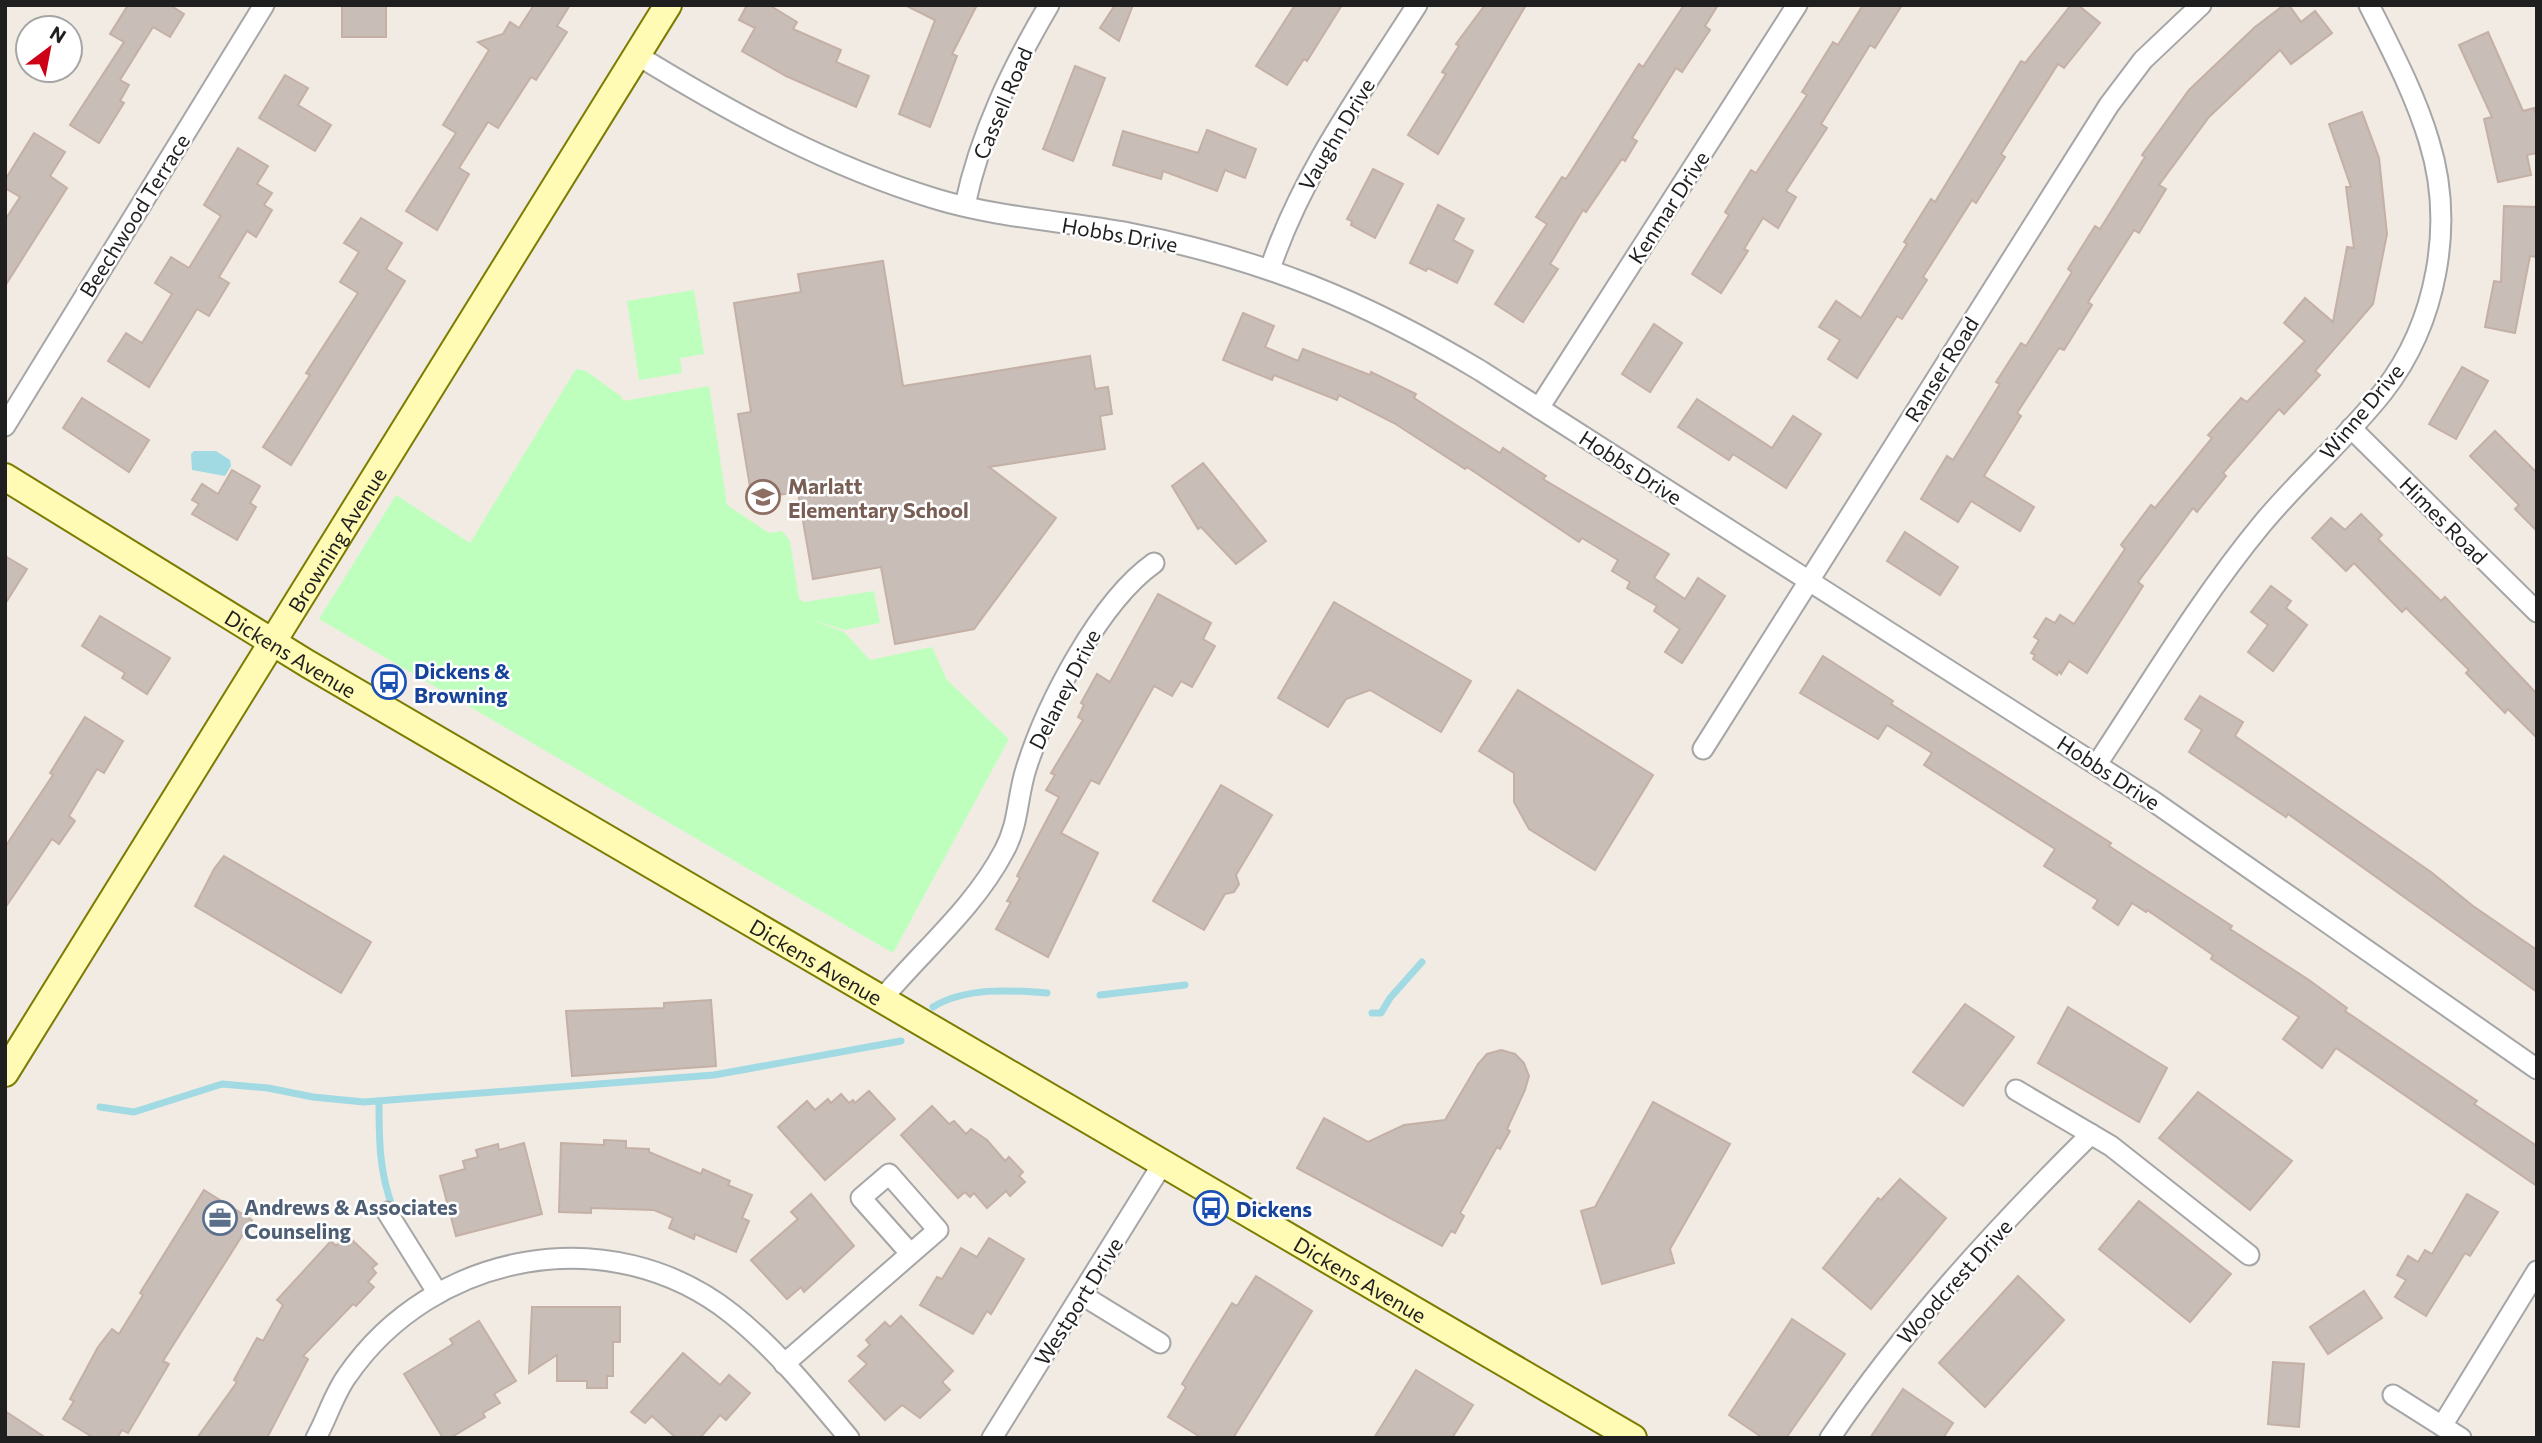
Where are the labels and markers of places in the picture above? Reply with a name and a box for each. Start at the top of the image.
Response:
place label: Marlatt Elementary School [788,473,969,522]
school or university icon: Marlatt Elementary School [744,478,782,516]
place label: Dickens & Browning [414,658,510,707]
bus stop icon: Dickens & Browning [370,663,408,701]
bus stop icon: Dickens [1192,1189,1230,1227]
place label: Andrews & Associates Counseling [244,1194,458,1243]
place label: Dickens [1236,1196,1312,1221]
office icon: Andrews & Associates Counseling [201,1199,239,1237]

